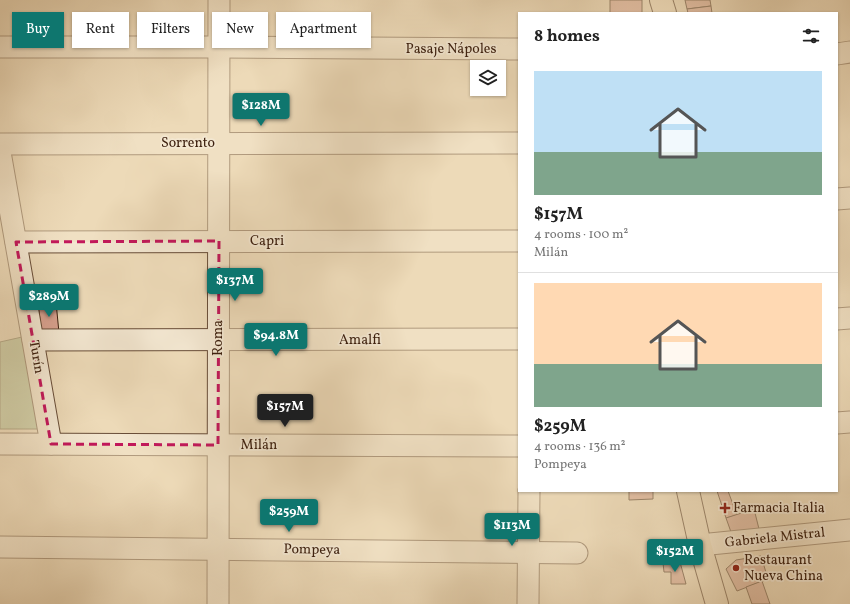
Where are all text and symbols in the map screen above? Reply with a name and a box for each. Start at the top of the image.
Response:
chip: Buy [12,12,64,48]
chip: Rent [72,12,129,48]
chip: Filters [137,12,204,48]
chip: New [212,12,268,48]
chip: Apartment [276,12,371,48]
text: 8 homes [534,25,600,48]
icon: filters [800,25,822,47]
street label: Pasaje Nápoles [406,40,496,59]
map controls [470,60,506,96]
button: layers [470,60,506,96]
pin: $128M [233,93,289,127]
text: $128M [242,97,280,115]
icon: home [642,97,714,169]
street label: Sorrento [161,134,215,153]
text: $157M [534,203,583,226]
text: 4 rooms · 100 m² [534,226,628,244]
street label: Capri [250,232,284,251]
text: Milán [534,244,568,262]
pin: $137M [207,268,263,302]
text: $137M [216,272,254,290]
pin: $289M [21,284,77,318]
text: $289M [29,288,69,306]
icon: home [642,309,714,381]
street label: Roma [209,320,228,356]
pin: $94.8M [243,323,309,357]
text: $94.8M [253,327,299,345]
street label: Amalfi [339,331,381,350]
street label: Turín [24,339,48,375]
pin: $157M [257,394,313,428]
text: $157M [266,398,304,416]
text: $259M [534,415,586,438]
street label: Milán [241,436,277,455]
text: 4 rooms · 136 m² [534,438,626,456]
text: Pompeya [534,456,587,474]
pin: $259M [261,499,317,533]
place label: Farmacia Italia [733,499,825,518]
text: $259M [269,503,309,521]
marker: Farmacia Italia [720,503,730,513]
pin: $113M [484,513,540,547]
text: $113M [494,517,530,535]
street label: Gabriela Mistral [724,523,826,553]
pin: $152M [647,539,703,573]
street label: Pompeya [283,540,341,560]
text: $152M [656,543,694,561]
place label: Restaurant Nueva China [744,551,823,586]
marker: Restaurant Nueva China [731,563,741,573]

